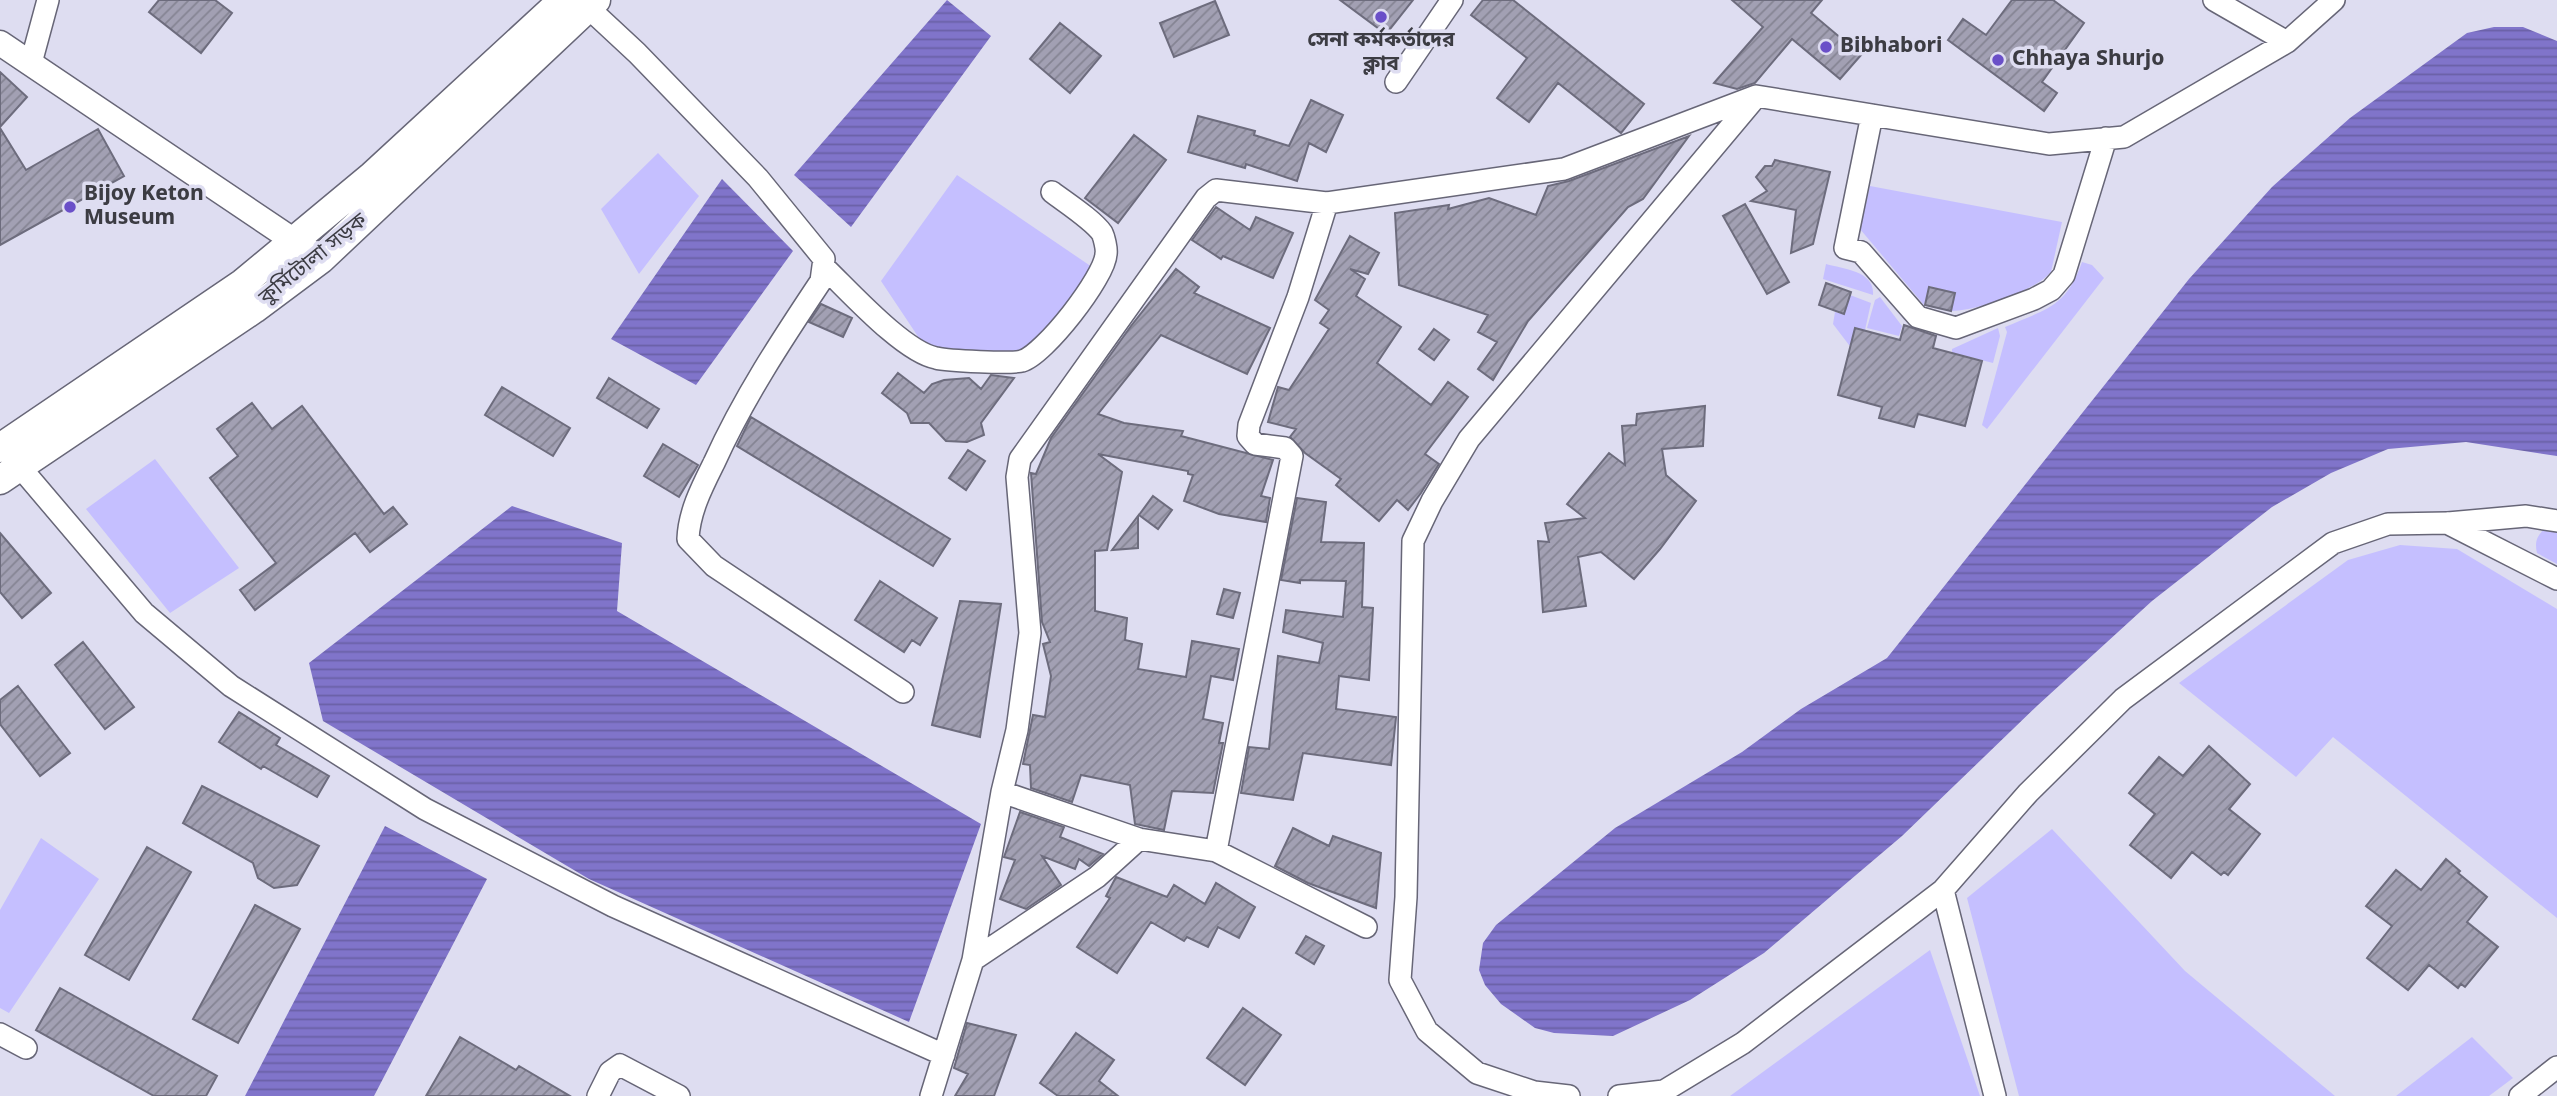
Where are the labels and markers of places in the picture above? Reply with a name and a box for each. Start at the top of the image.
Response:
marker: সেনা কর্মকর্তাদের ক্লাব [1373,9,1389,25]
place label: সেনা কর্মকর্তাদের ক্লাব [1307,27,1455,79]
place label: Bibhabori [1840,33,1942,61]
marker: Bibhabori [1818,39,1834,55]
place label: Chhaya Shurjo [2012,46,2164,74]
marker: Chhaya Shurjo [1990,52,2006,68]
place label: Bijoy Keton Museum [84,181,204,233]
marker: Bijoy Keton Museum [62,199,78,215]

